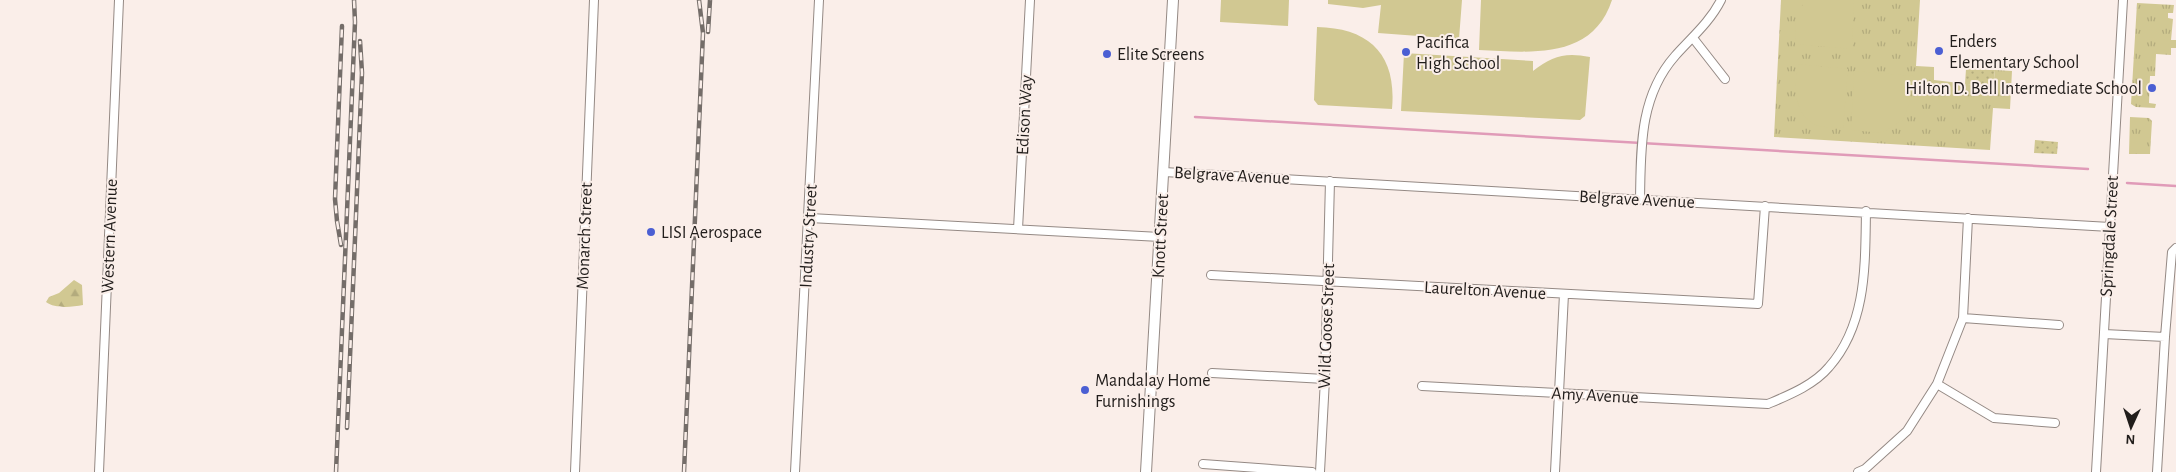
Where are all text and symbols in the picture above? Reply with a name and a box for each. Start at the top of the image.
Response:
place label: Enders Elementary School [1949,33,2080,72]
place label: Pacifica High School [1416,34,1500,73]
marker: Enders Elementary School [1933,45,1945,57]
place label: Elite Screens [1117,46,1204,64]
marker: Pacifica High School [1400,46,1412,58]
marker: Elite Screens [1101,48,1113,60]
street label: Edison Way [1014,74,1036,156]
place label: Hilton D. Bell Intermediate School [1905,80,2142,98]
marker: Hilton D. Bell Intermediate School [2146,82,2158,94]
street label: Belgrave Avenue [1174,164,1290,188]
street label: Springdale Street [2098,175,2122,297]
street label: Western Avenue [99,178,121,294]
street label: Monarch Street [574,182,596,290]
street label: Industry Street [797,183,821,288]
street label: Belgrave Avenue [1579,188,1695,212]
street label: Knott Street [1150,193,1172,279]
place label: LISI Aerospace [661,224,762,242]
marker: LISI Aerospace [645,226,657,238]
street label: Wild Goose Street [1316,263,1338,389]
street label: Laurelton Avenue [1423,279,1546,303]
place label: Mandalay Home Furnishings [1095,372,1211,411]
marker: Mandalay Home Furnishings [1079,384,1091,396]
street label: Amy Avenue [1551,385,1639,407]
north arrow [2106,402,2156,452]
text: N [2125,432,2136,446]

